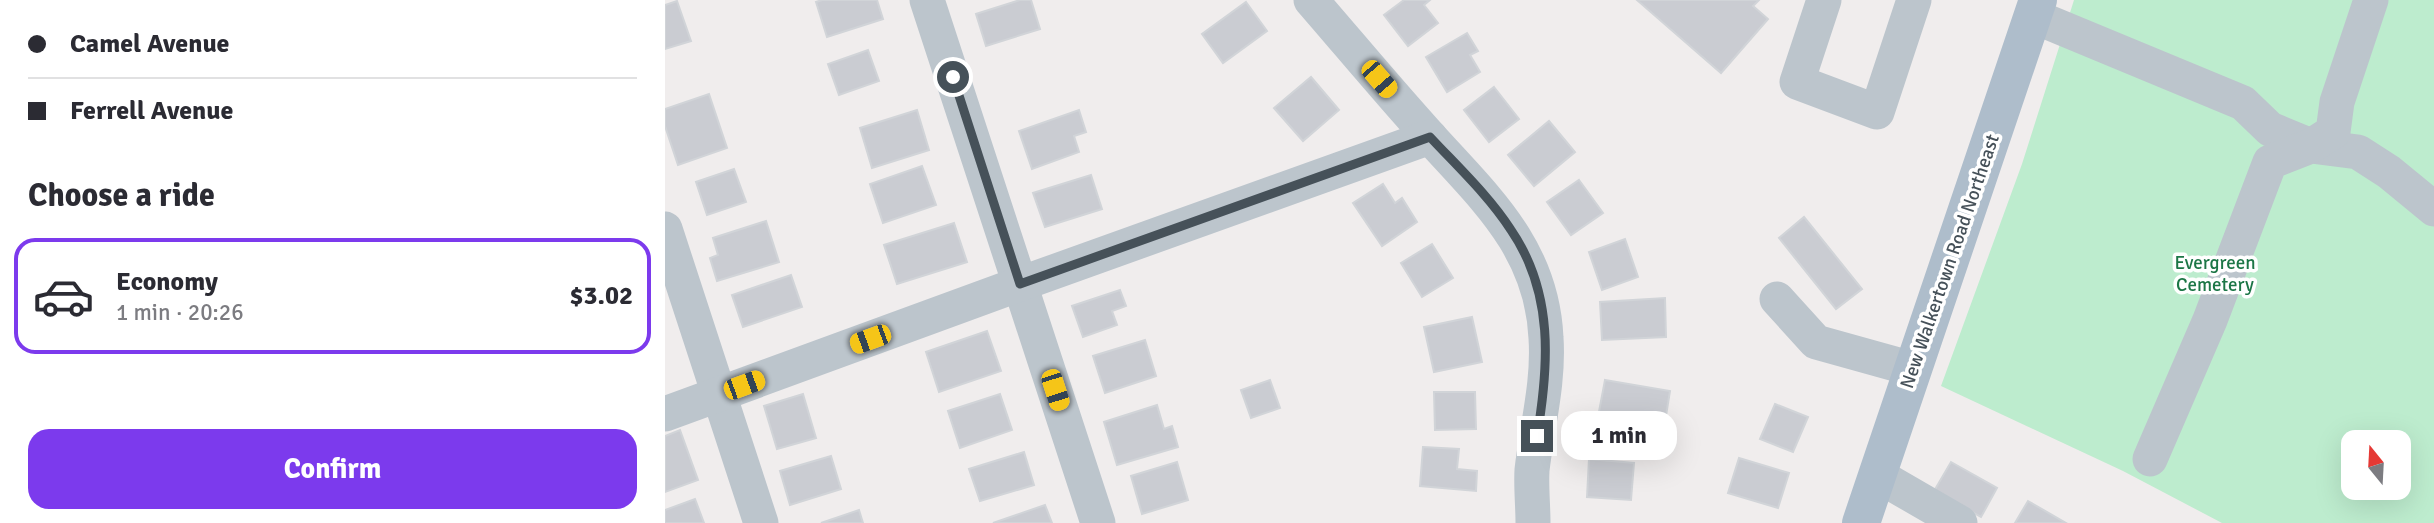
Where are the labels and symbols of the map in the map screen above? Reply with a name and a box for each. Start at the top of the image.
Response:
car [1358,56,1401,102]
route start [937,61,969,93]
street label: New Walkertown Road Northeast [1895,131,2005,392]
park label: Evergreen Cemetery [2174,251,2256,297]
car [847,322,894,356]
car [1039,367,1072,413]
car [721,368,768,402]
callout: 1 min [1561,412,1677,460]
route end [1521,420,1553,452]
north arrow [2341,430,2411,500]

